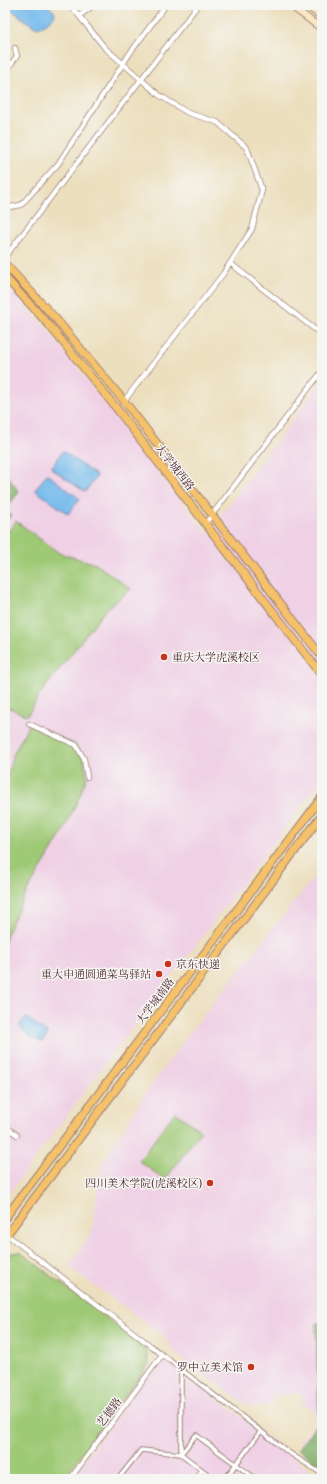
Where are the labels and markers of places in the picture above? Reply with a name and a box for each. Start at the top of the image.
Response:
place label: 重庆大学虎溪校区 [172,650,260,664]
marker: 重庆大学虎溪校区 [159,652,169,662]
place label: 京东快递 [176,957,220,971]
marker: 京东快递 [163,959,173,969]
place label: 重大申通圆通菜鸟驿站 [41,967,151,981]
marker: 重大申通圆通菜鸟驿站 [154,969,164,979]
place label: 四川美术学院(虎溪校区) [85,1176,202,1190]
marker: 四川美术学院(虎溪校区) [205,1178,215,1188]
place label: 罗中立美术馆 [177,1360,243,1374]
marker: 罗中立美术馆 [246,1362,256,1372]

